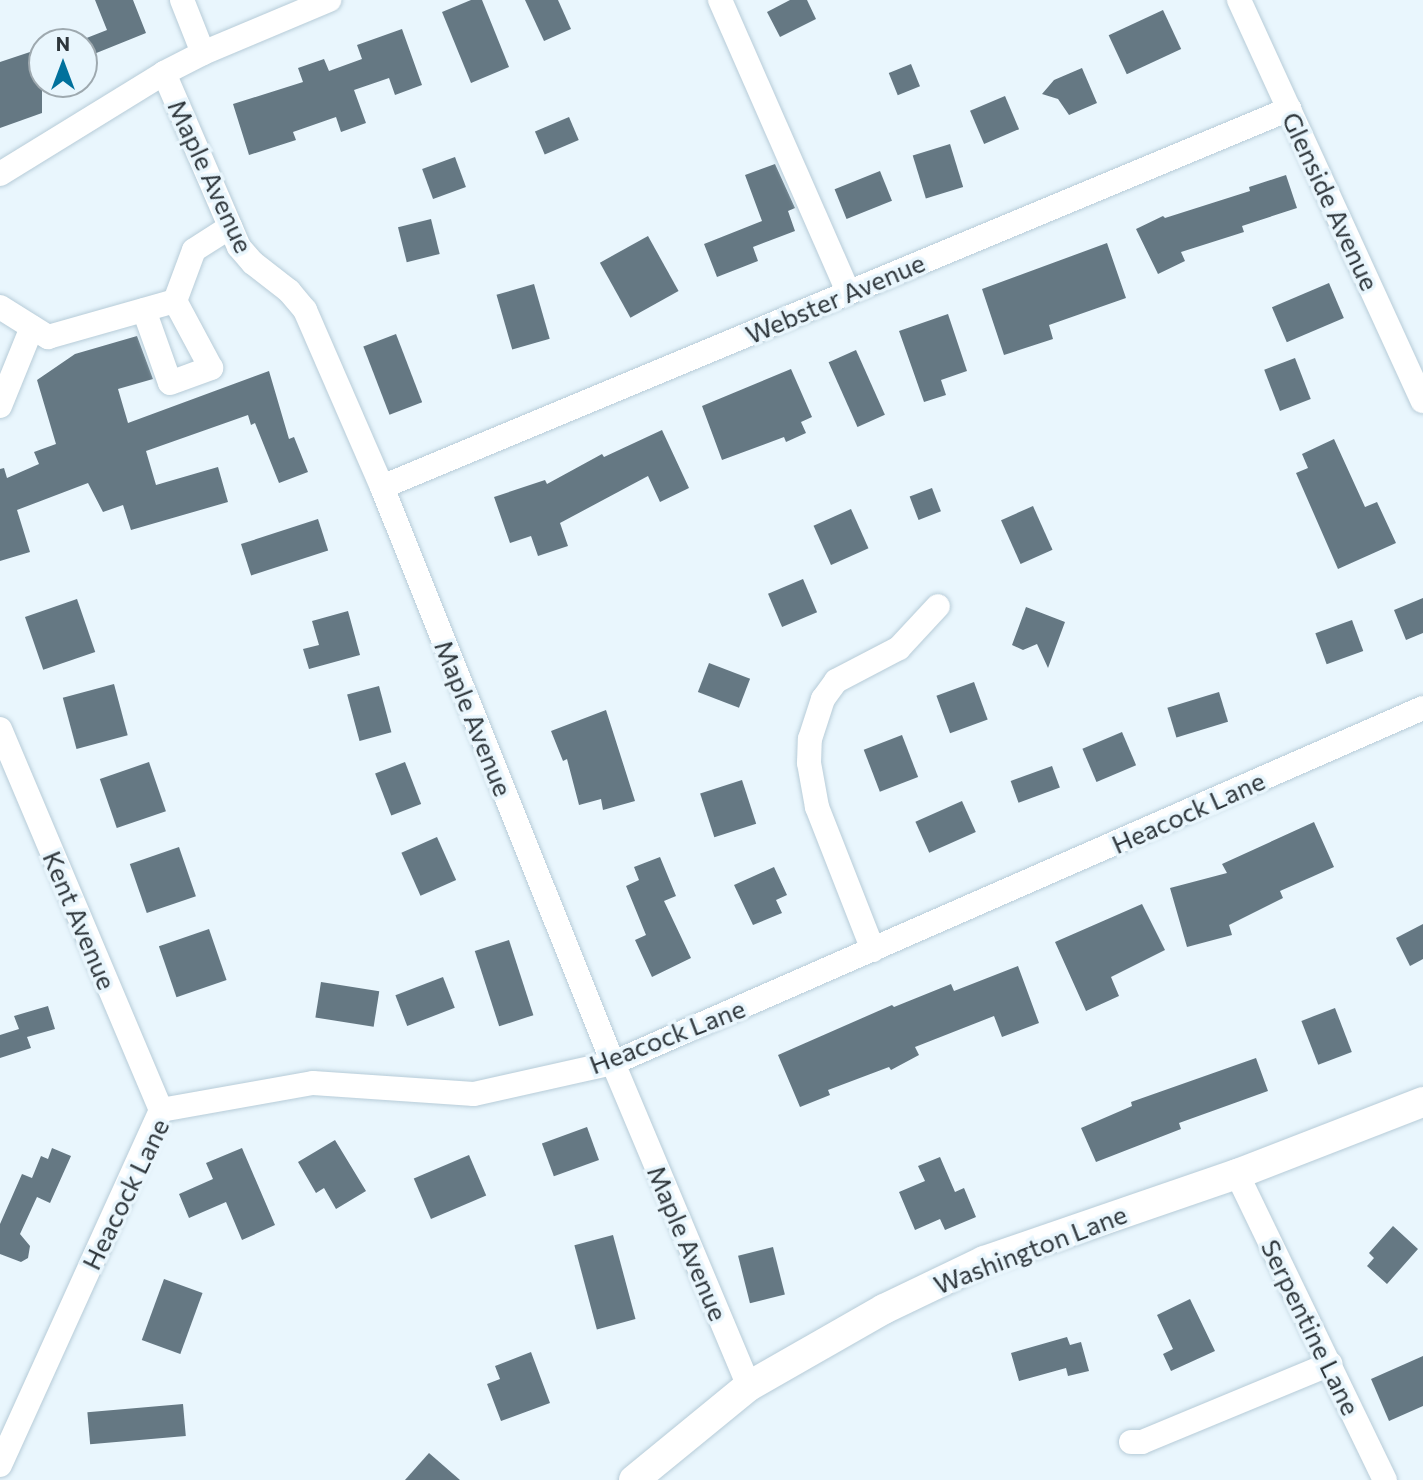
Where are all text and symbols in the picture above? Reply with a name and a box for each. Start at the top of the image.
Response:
north arrow [28,28,98,98]
text: N [56,32,70,55]
street label: Maple Avenue [162,94,260,258]
street label: Glenside Avenue [1276,107,1386,295]
street label: Webster Avenue [741,246,929,350]
street label: Maple Avenue [429,635,519,801]
street label: Heacock Lane [1107,764,1269,860]
street label: Kent Avenue [37,846,123,994]
street label: Heacock Lane [585,992,749,1080]
street label: Heacock Lane [75,1113,175,1275]
street label: Maple Avenue [641,1161,735,1325]
street label: Washington Lane [929,1198,1131,1300]
street label: Serpentine Lane [1255,1234,1367,1420]

